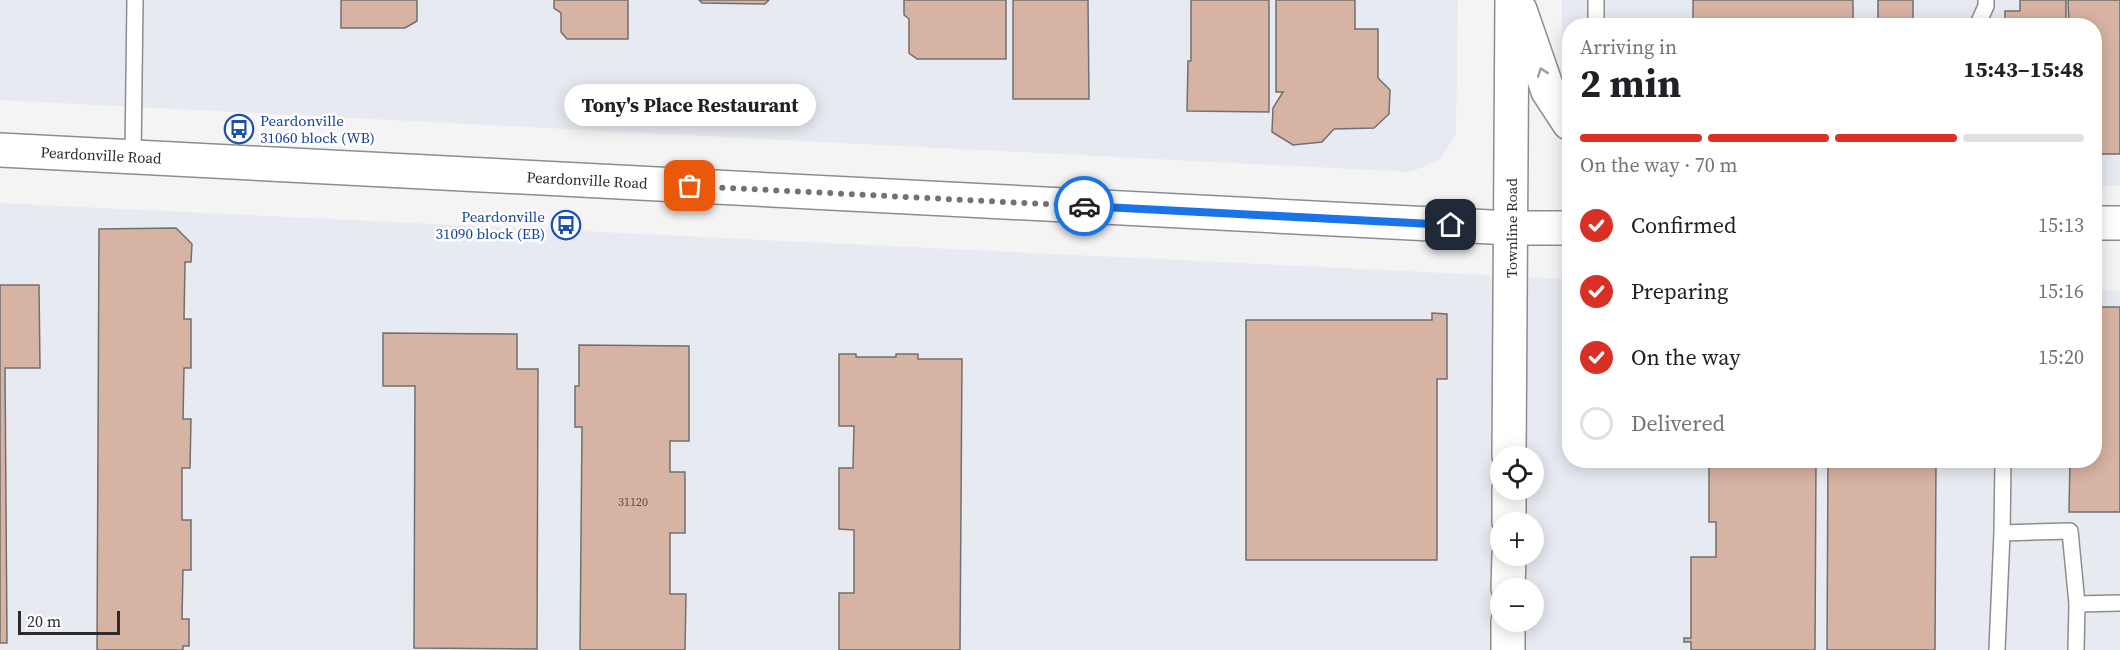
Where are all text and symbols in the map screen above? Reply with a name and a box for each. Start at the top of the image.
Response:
text: Arriving in [1580,33,1677,61]
text: 15:43–15:48 [1964,54,2084,84]
text: 2 min [1580,57,1681,110]
one-way arrow [1536,67,1549,78]
callout: Tony's Place Restaurant [564,84,816,126]
text: Tony's Place Restaurant [582,91,798,119]
place label: Peardonville 31060 block (WB) [260,110,375,148]
bus stop icon: Peardonville 31060 block (WB) [223,113,255,145]
street label: Peardonville Road [40,141,163,169]
text: On the way · 70 m [1580,151,1737,179]
pin [664,160,715,211]
street label: Peardonville Road [526,166,649,194]
icon: bag [673,169,706,202]
courier [1054,176,1114,236]
street label: Townline Road [1501,178,1522,278]
icon: car [1068,190,1101,223]
pin [1425,199,1476,250]
place label: Peardonville 31090 block (EB) [436,206,545,244]
icon: home [1434,208,1467,241]
bus stop icon: Peardonville 31090 block (EB) [550,209,582,241]
icon: check [1580,209,1613,242]
text: Confirmed [1631,210,1736,240]
text: 15:13 [2038,211,2084,239]
icon: check [1580,275,1613,308]
text: Preparing [1631,276,1728,306]
text: 15:16 [2038,277,2084,305]
icon: check [1580,341,1613,374]
text: On the way [1631,342,1740,372]
text: 15:20 [2038,343,2084,371]
text: Delivered [1631,408,1725,438]
map controls [1490,446,1544,632]
button: locate [1490,446,1544,500]
house number: 31120 [618,494,648,510]
button: + [1490,512,1544,566]
button: − [1490,578,1544,632]
scale bar [18,608,120,636]
text: 20 m [27,610,61,632]

